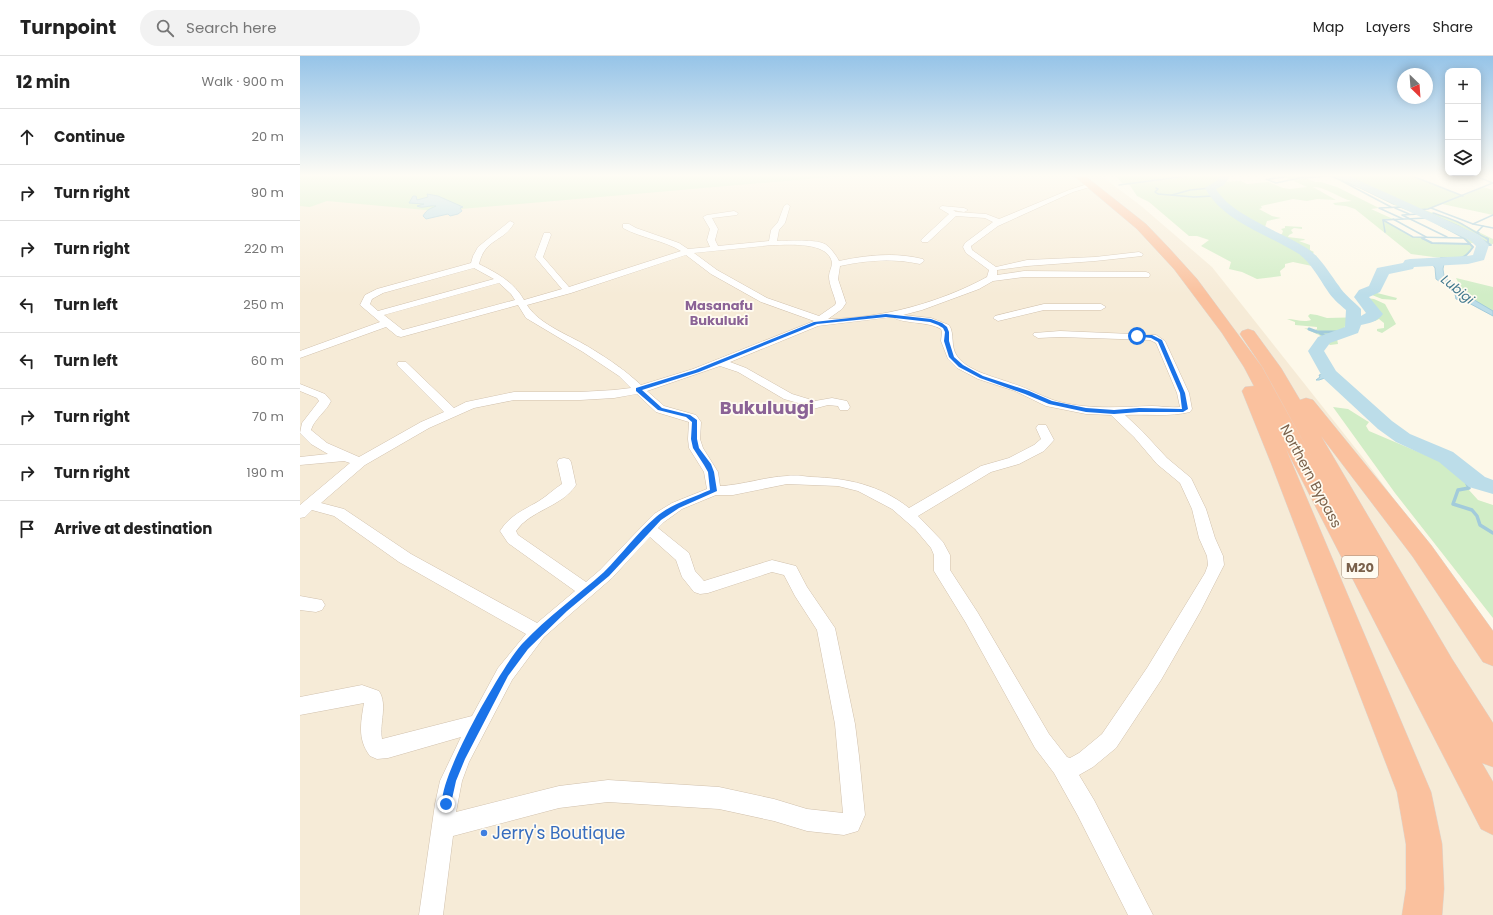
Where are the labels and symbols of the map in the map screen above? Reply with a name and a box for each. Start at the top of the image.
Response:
north arrow [1397,68,1433,104]
water label: Lubigi [1437,270,1479,309]
district label: Masanafu Bukuluki [685,296,753,330]
route start [1128,327,1146,345]
district label: Bukuluugi [720,395,814,420]
street label: Northern Bypass [1275,421,1347,531]
road number: M20 [1342,556,1378,578]
route end [437,795,455,813]
place label: Jerry's Boutique [492,821,625,845]
marker: Jerry's Boutique [479,828,489,838]

